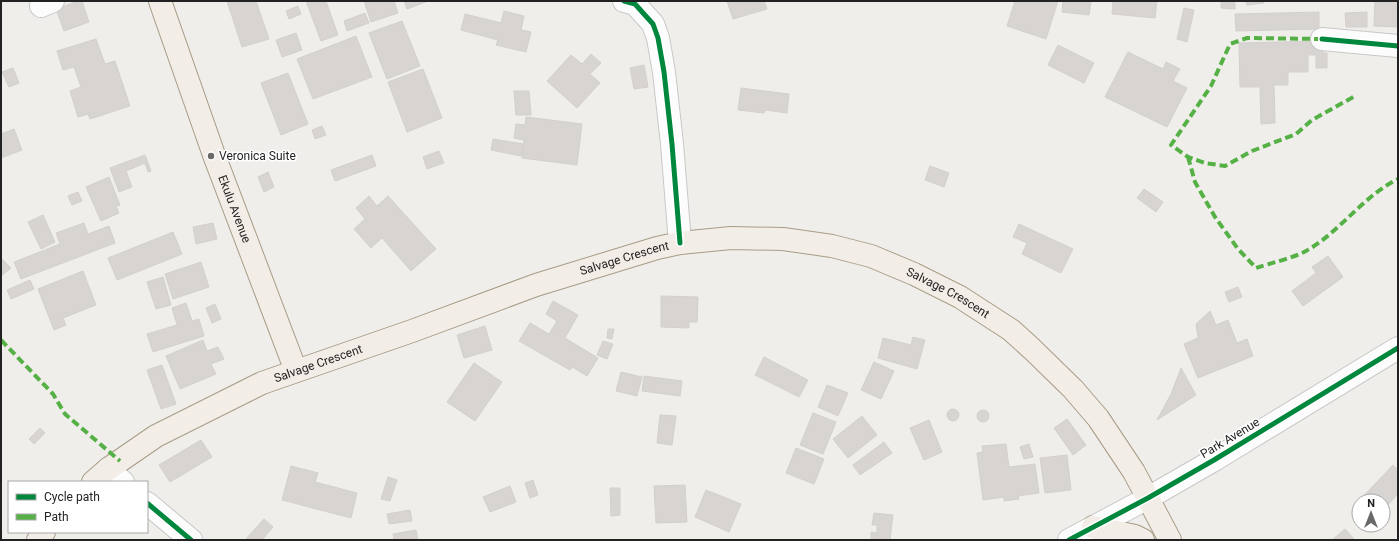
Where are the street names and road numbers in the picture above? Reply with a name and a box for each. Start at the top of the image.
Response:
street label: Ekulu Avenue [215,173,254,245]
street label: Salvage Crescent [578,239,670,278]
street label: Salvage Crescent [904,265,992,321]
street label: Salvage Crescent [272,342,364,385]
street label: Park Avenue [1198,415,1262,461]

